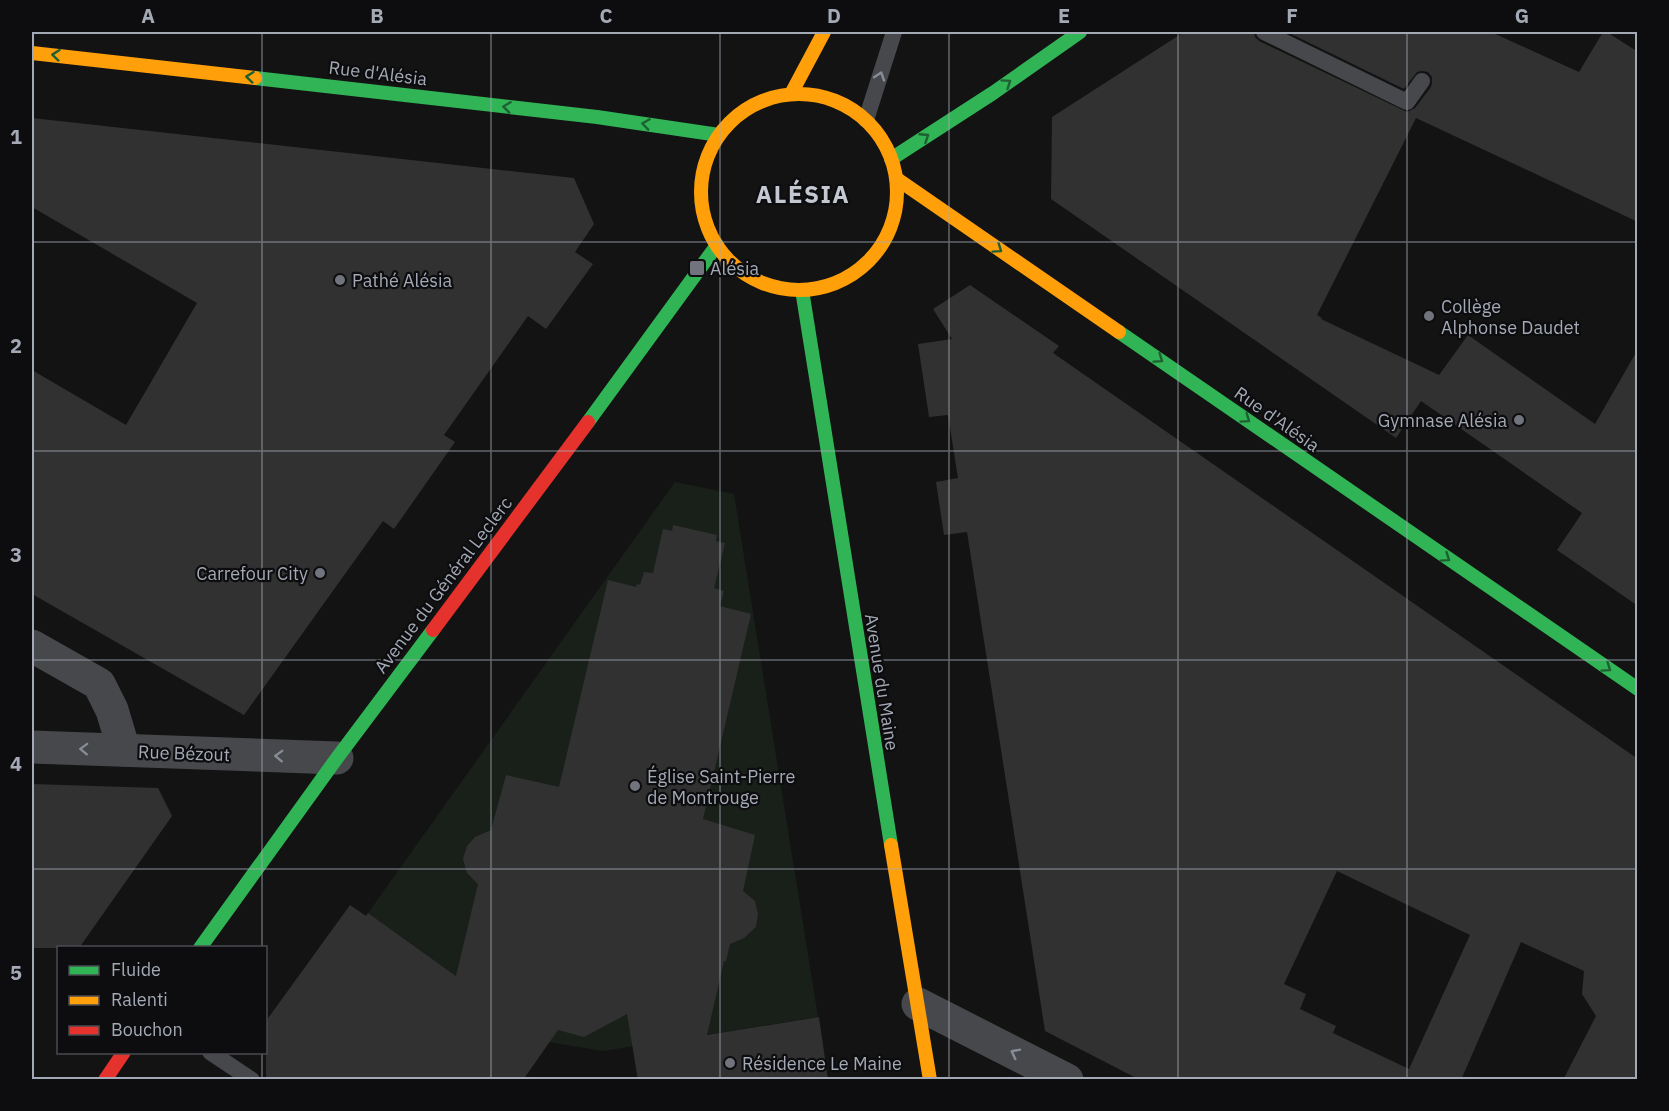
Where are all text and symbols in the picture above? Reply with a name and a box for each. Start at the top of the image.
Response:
text: A [141,2,155,29]
text: B [370,2,384,29]
text: C [599,2,613,29]
text: D [827,2,841,29]
text: E [1058,2,1070,29]
text: F [1286,2,1298,29]
text: G [1515,2,1529,29]
one-way arrow [51,49,61,62]
street label: Rue d'Alésia [327,56,429,90]
one-way arrow [245,71,254,84]
one-way arrow [873,71,885,82]
one-way arrow [1001,79,1012,90]
one-way arrow [502,101,511,114]
one-way arrow [641,119,650,131]
text: 1 [10,123,22,150]
one-way arrow [919,132,929,144]
district label: ALÉSIA [756,178,850,210]
one-way arrow [992,242,1003,253]
place label: Alésia [710,257,760,280]
marker: Alésia [688,259,706,277]
place label: Pathé Alésia [352,269,453,292]
marker: Pathé Alésia [333,273,347,287]
place label: Collège Alphonse Daudet [1441,295,1580,339]
marker: Collège Alphonse Daudet [1422,309,1436,323]
text: 2 [10,332,22,359]
one-way arrow [1153,352,1164,363]
street label: Rue d'Alésia [1230,381,1324,457]
place label: Gymnase Alésia [1378,409,1507,432]
one-way arrow [1239,412,1250,423]
marker: Gymnase Alésia [1512,413,1526,427]
street label: Avenue du Général Leclerc [369,492,517,678]
text: 3 [10,541,22,568]
one-way arrow [1440,551,1451,562]
place label: Carrefour City [196,562,308,585]
marker: Carrefour City [313,566,327,580]
street label: Avenue du Maine [860,612,904,752]
one-way arrow [1601,661,1612,672]
street label: Rue Bézout [138,740,230,766]
one-way arrow [79,742,88,755]
text: 4 [10,750,22,777]
one-way arrow [274,750,283,763]
place label: Église Saint-Pierre de Montrouge [647,765,796,809]
marker: Église Saint-Pierre de Montrouge [628,779,642,793]
legend [57,946,267,1054]
text: Fluide [111,958,161,981]
text: 5 [10,959,22,986]
text: Ralenti [111,988,168,1011]
text: Bouchon [111,1018,183,1041]
one-way arrow [1010,1049,1021,1060]
place label: Résidence Le Maine [742,1052,902,1075]
marker: Résidence Le Maine [723,1056,737,1070]

